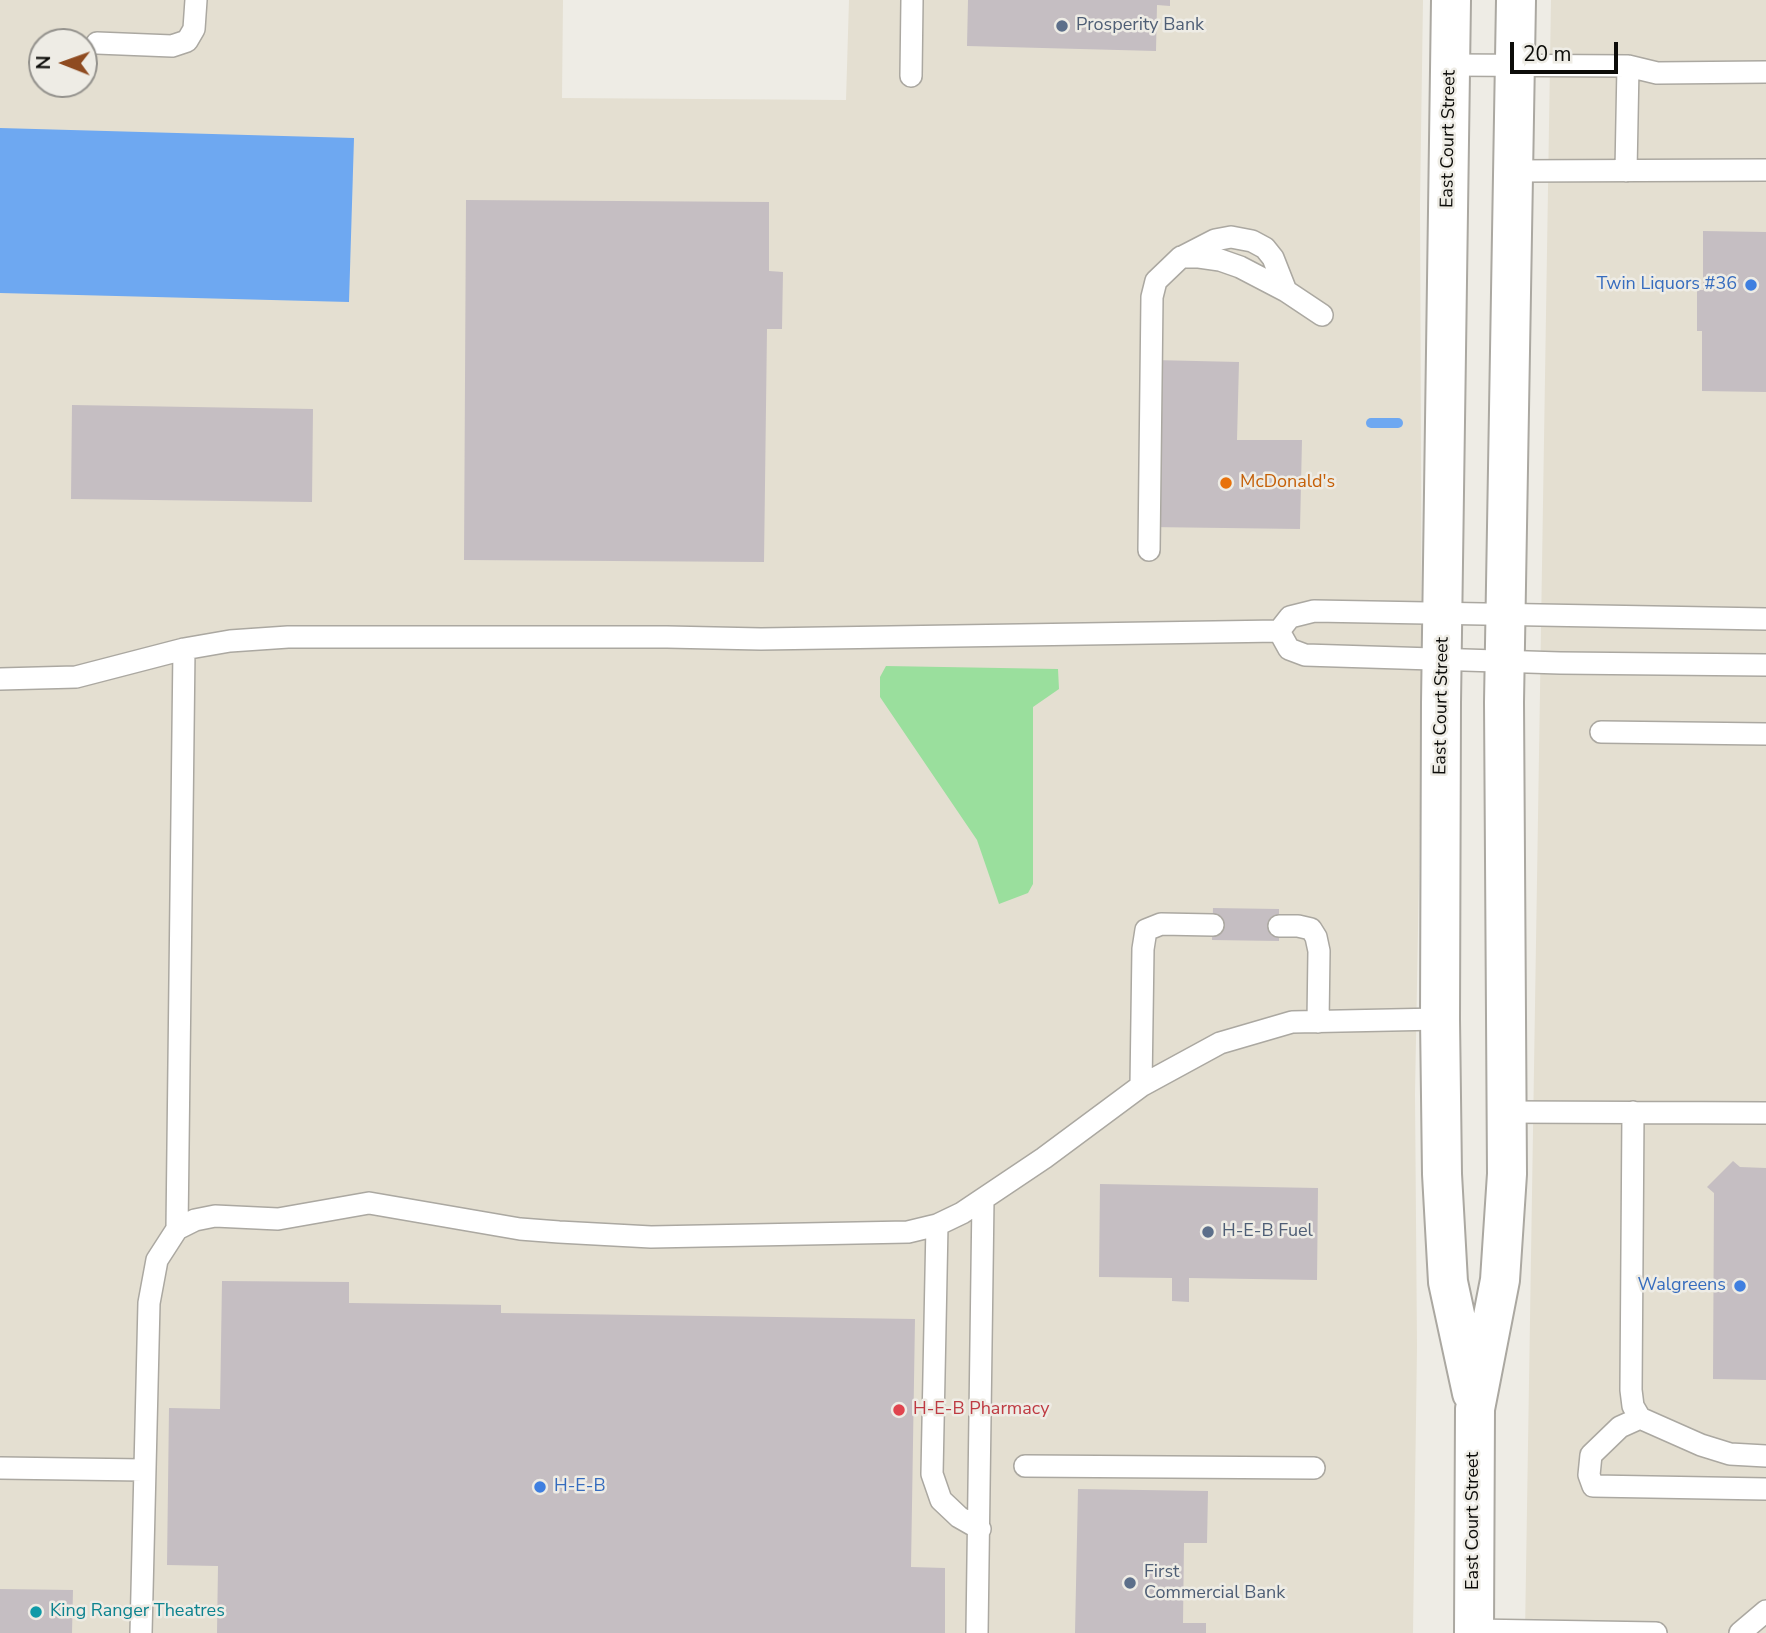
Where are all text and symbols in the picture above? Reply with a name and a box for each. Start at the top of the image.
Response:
place label: Prosperity Bank [1076,15,1204,37]
marker: Prosperity Bank [1054,18,1070,34]
north arrow [28,28,98,98]
scale bar [1514,28,1622,72]
text: 20 m [1523,40,1572,68]
text: N [31,55,57,70]
street label: East Court Street [1437,70,1461,208]
place label: Twin Liquors #36 [1597,274,1737,296]
marker: Twin Liquors #36 [1743,277,1759,293]
place label: McDonald's [1240,472,1335,494]
marker: McDonald's [1218,475,1234,491]
street label: East Court Street [1430,637,1454,775]
place label: H-E-B Fuel [1222,1221,1313,1243]
marker: H-E-B Fuel [1200,1224,1216,1240]
place label: Walgreens [1638,1275,1726,1297]
marker: Walgreens [1732,1278,1748,1294]
place label: H-E-B Pharmacy [913,1399,1049,1421]
marker: H-E-B Pharmacy [891,1402,907,1418]
street label: East Court Street [1463,1452,1485,1590]
place label: H-E-B [554,1476,606,1498]
marker: H-E-B [532,1479,548,1495]
place label: First Commercial Bank [1144,1562,1285,1604]
marker: First Commercial Bank [1122,1575,1138,1591]
place label: King Ranger Theatres [50,1601,225,1623]
marker: King Ranger Theatres [28,1604,44,1620]

